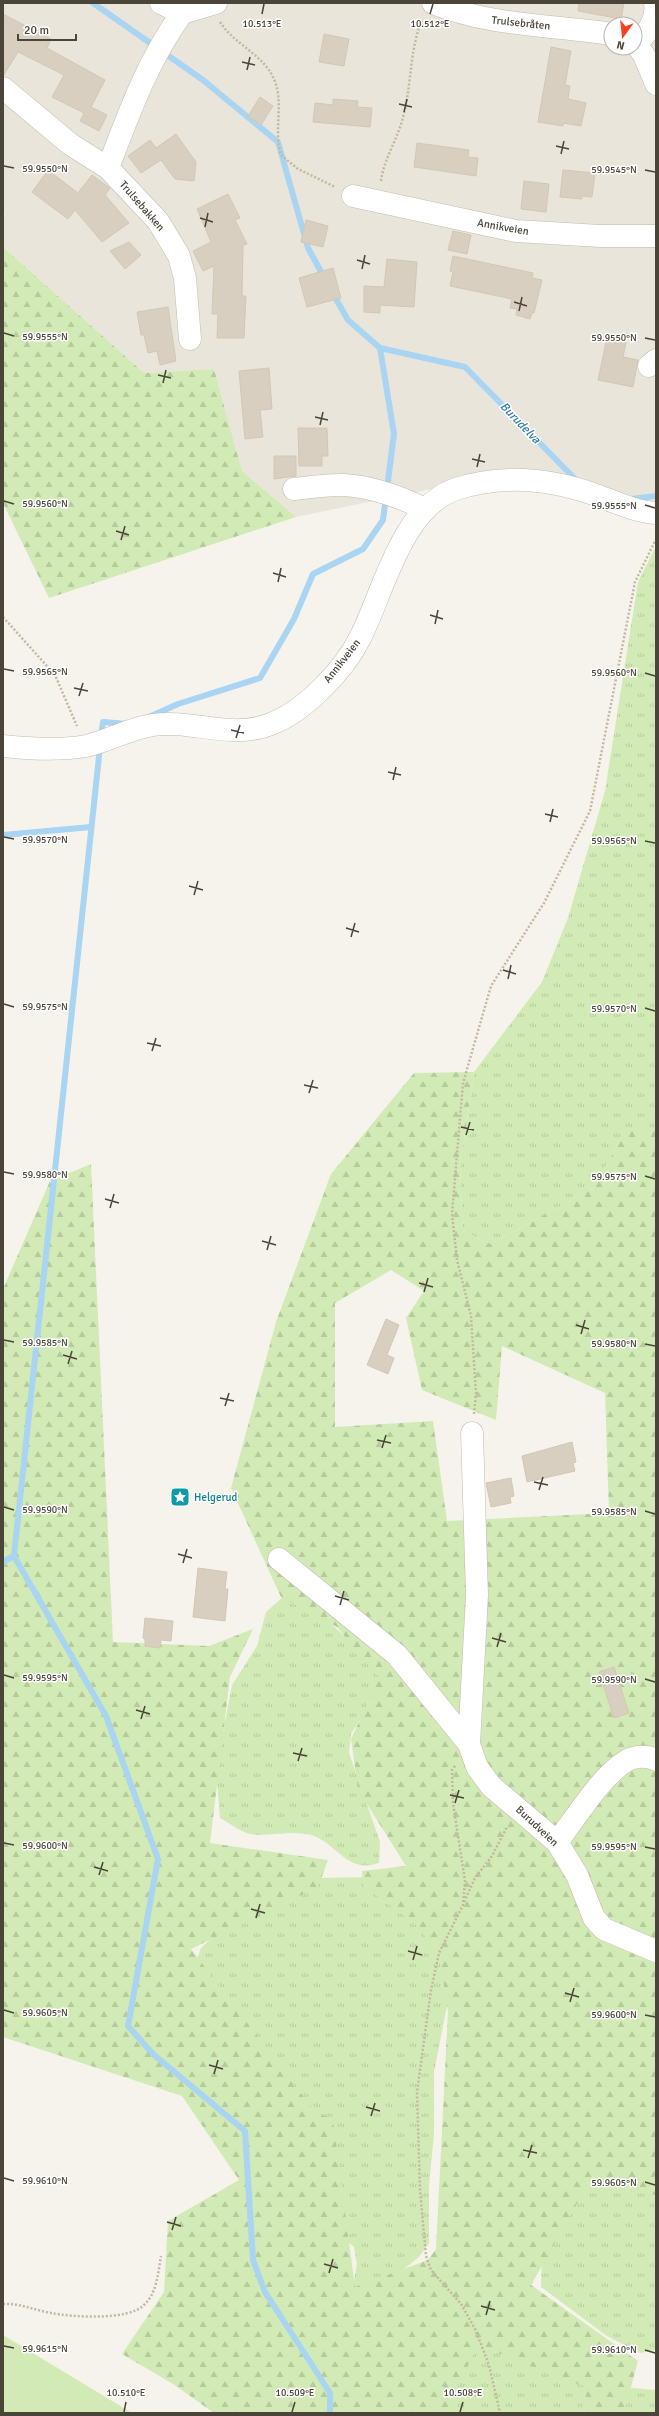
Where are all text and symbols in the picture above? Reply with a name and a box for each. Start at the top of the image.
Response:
street label: Trulsebråten [491,13,551,33]
scale bar [18,16,76,42]
north arrow [603,16,643,56]
text: 10.513°E [243,18,282,30]
text: 10.512°E [411,18,450,30]
text: 20 m [24,23,49,38]
text: N [615,38,626,52]
text: 59.9550°N [22,163,68,175]
text: 59.9545°N [591,164,637,176]
street label: Trulsebakken [117,178,167,234]
street label: Annikveien [476,216,530,238]
text: 59.9555°N [22,331,68,343]
text: 59.9550°N [591,332,637,344]
water label: Burudelva [497,399,544,448]
text: 59.9560°N [22,498,68,510]
text: 59.9555°N [591,500,637,512]
street label: Annikveien [321,636,363,686]
text: 59.9565°N [22,666,68,678]
text: 59.9560°N [591,667,637,679]
text: 59.9570°N [22,834,68,846]
text: 59.9565°N [591,835,637,847]
text: 59.9575°N [22,1001,68,1013]
text: 59.9570°N [591,1003,637,1015]
text: 59.9580°N [22,1169,68,1181]
text: 59.9575°N [591,1171,637,1183]
text: 59.9585°N [22,1337,68,1349]
text: 59.9580°N [591,1338,637,1350]
place icon: Helgerud [169,1486,191,1508]
place label: Helgerud [194,1491,237,1504]
text: 59.9590°N [22,1504,68,1516]
text: 59.9585°N [591,1506,637,1518]
text: 59.9595°N [22,1672,68,1684]
text: 59.9590°N [591,1674,637,1686]
street label: Burudveien [513,1803,561,1849]
text: 59.9600°N [22,1840,68,1852]
text: 59.9595°N [591,1841,637,1853]
text: 59.9605°N [22,2007,68,2019]
text: 59.9600°N [591,2009,637,2021]
text: 59.9610°N [22,2175,68,2187]
text: 59.9605°N [591,2177,637,2189]
text: 59.9615°N [22,2343,68,2355]
text: 59.9610°N [591,2344,637,2356]
text: 10.510°E [107,2387,146,2399]
text: 10.509°E [276,2387,315,2399]
text: 10.508°E [444,2387,483,2399]

